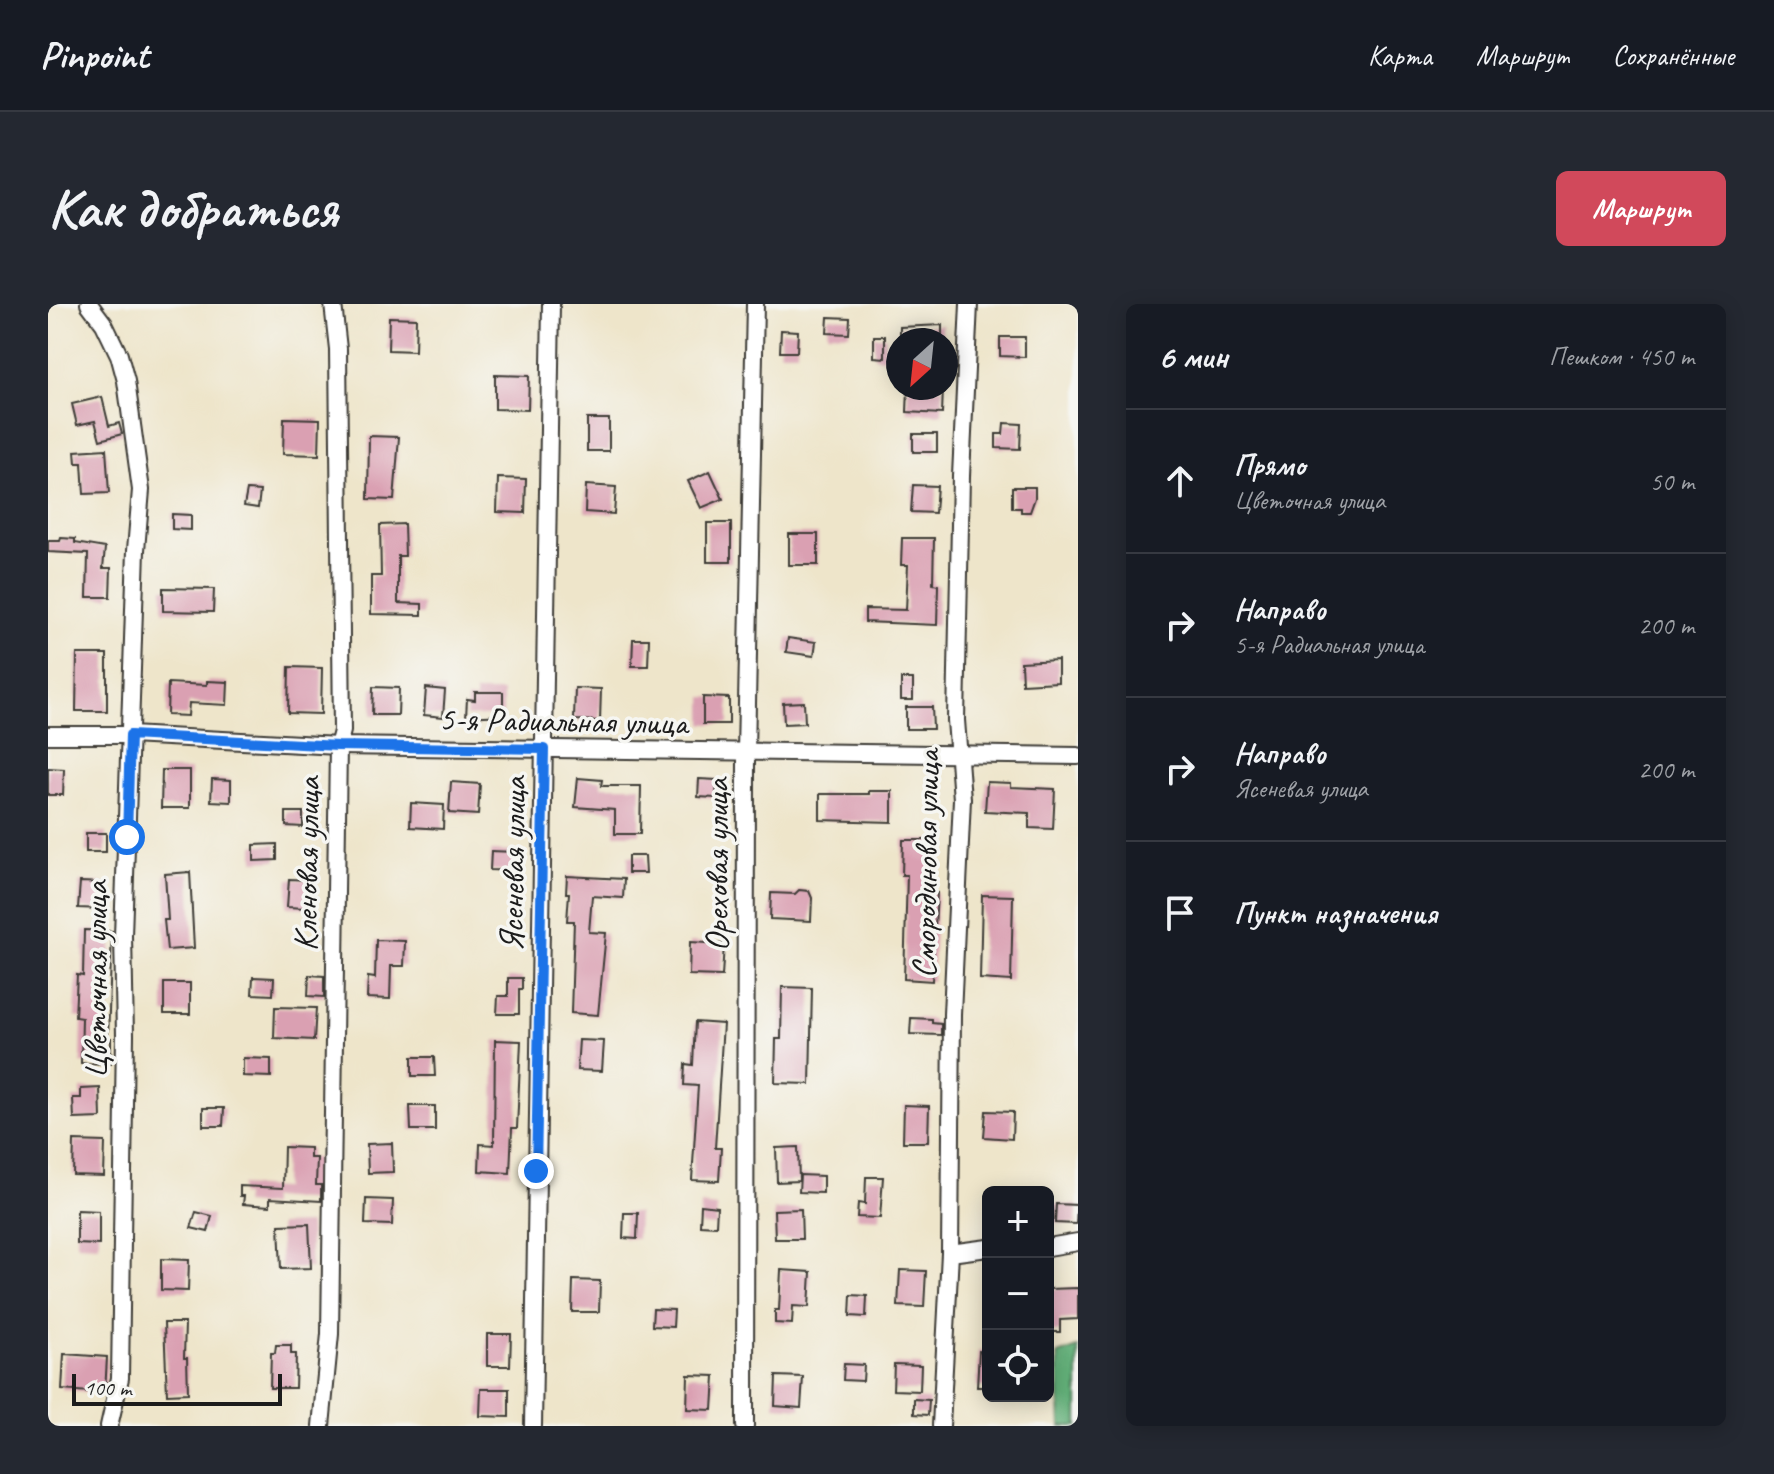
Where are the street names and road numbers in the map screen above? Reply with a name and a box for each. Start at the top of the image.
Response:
street label: 5-я Радиальная улица [438,697,691,744]
street label: Смородиновая улица [902,746,949,979]
street label: Кленовая улица [283,774,330,951]
street label: Ясеневая улица [489,774,536,952]
street label: Ореховая улица [695,776,738,952]
street label: Цветочная улица [74,879,117,1079]

